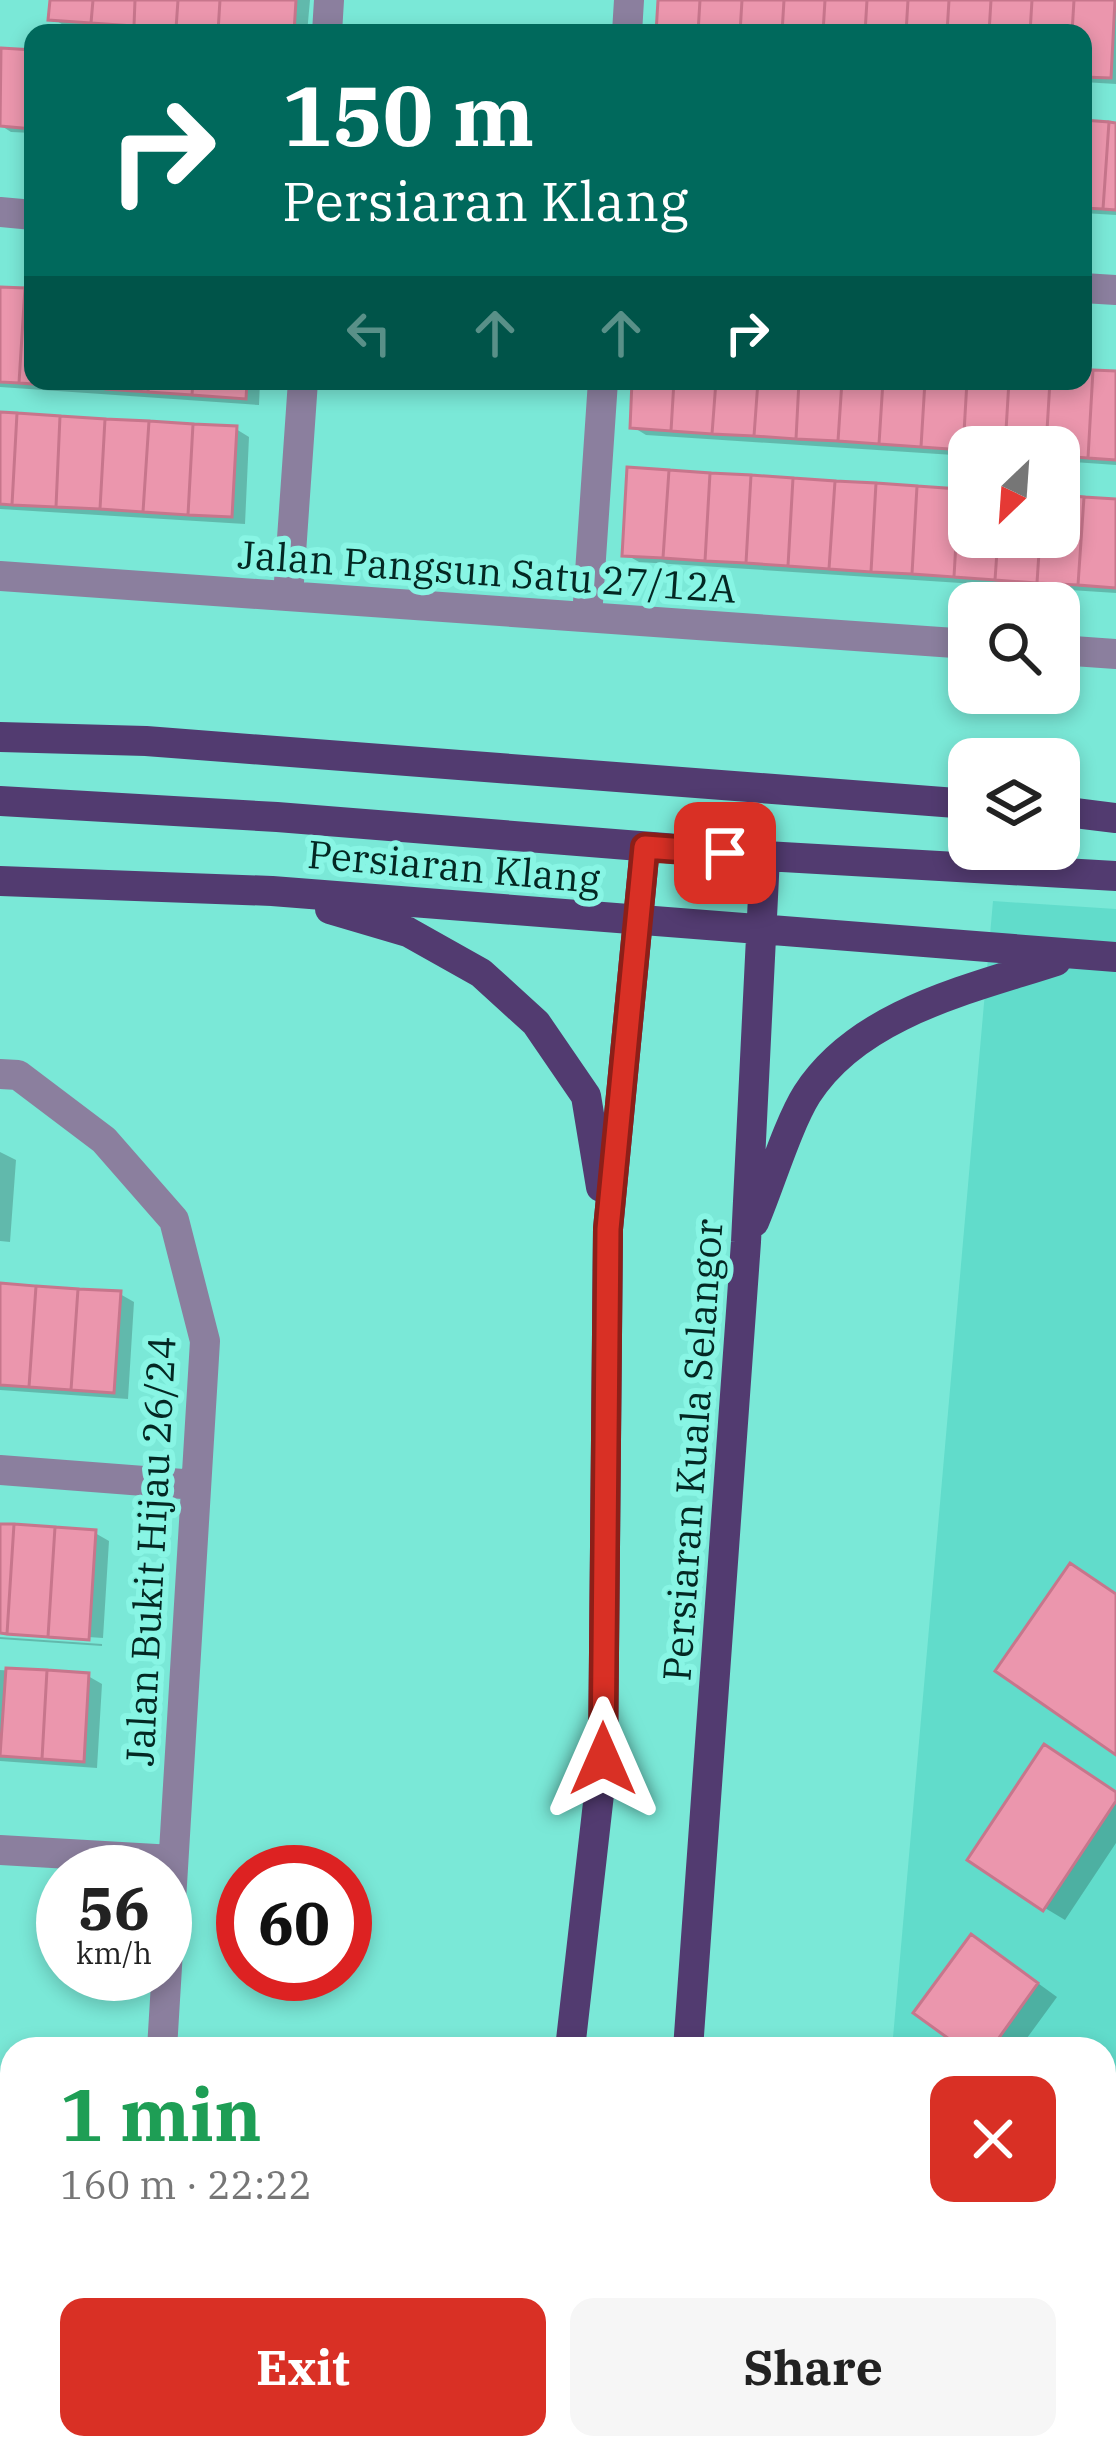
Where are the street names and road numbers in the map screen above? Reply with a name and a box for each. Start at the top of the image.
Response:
street label: Jalan Pangsun Satu 27/12A [236,528,738,614]
street label: Persiaran Klang [306,828,602,904]
street label: Persiaran Kuala Selangor [650,1217,734,1683]
street label: Jalan Bukit Hijau 26/24 [113,1335,187,1767]

